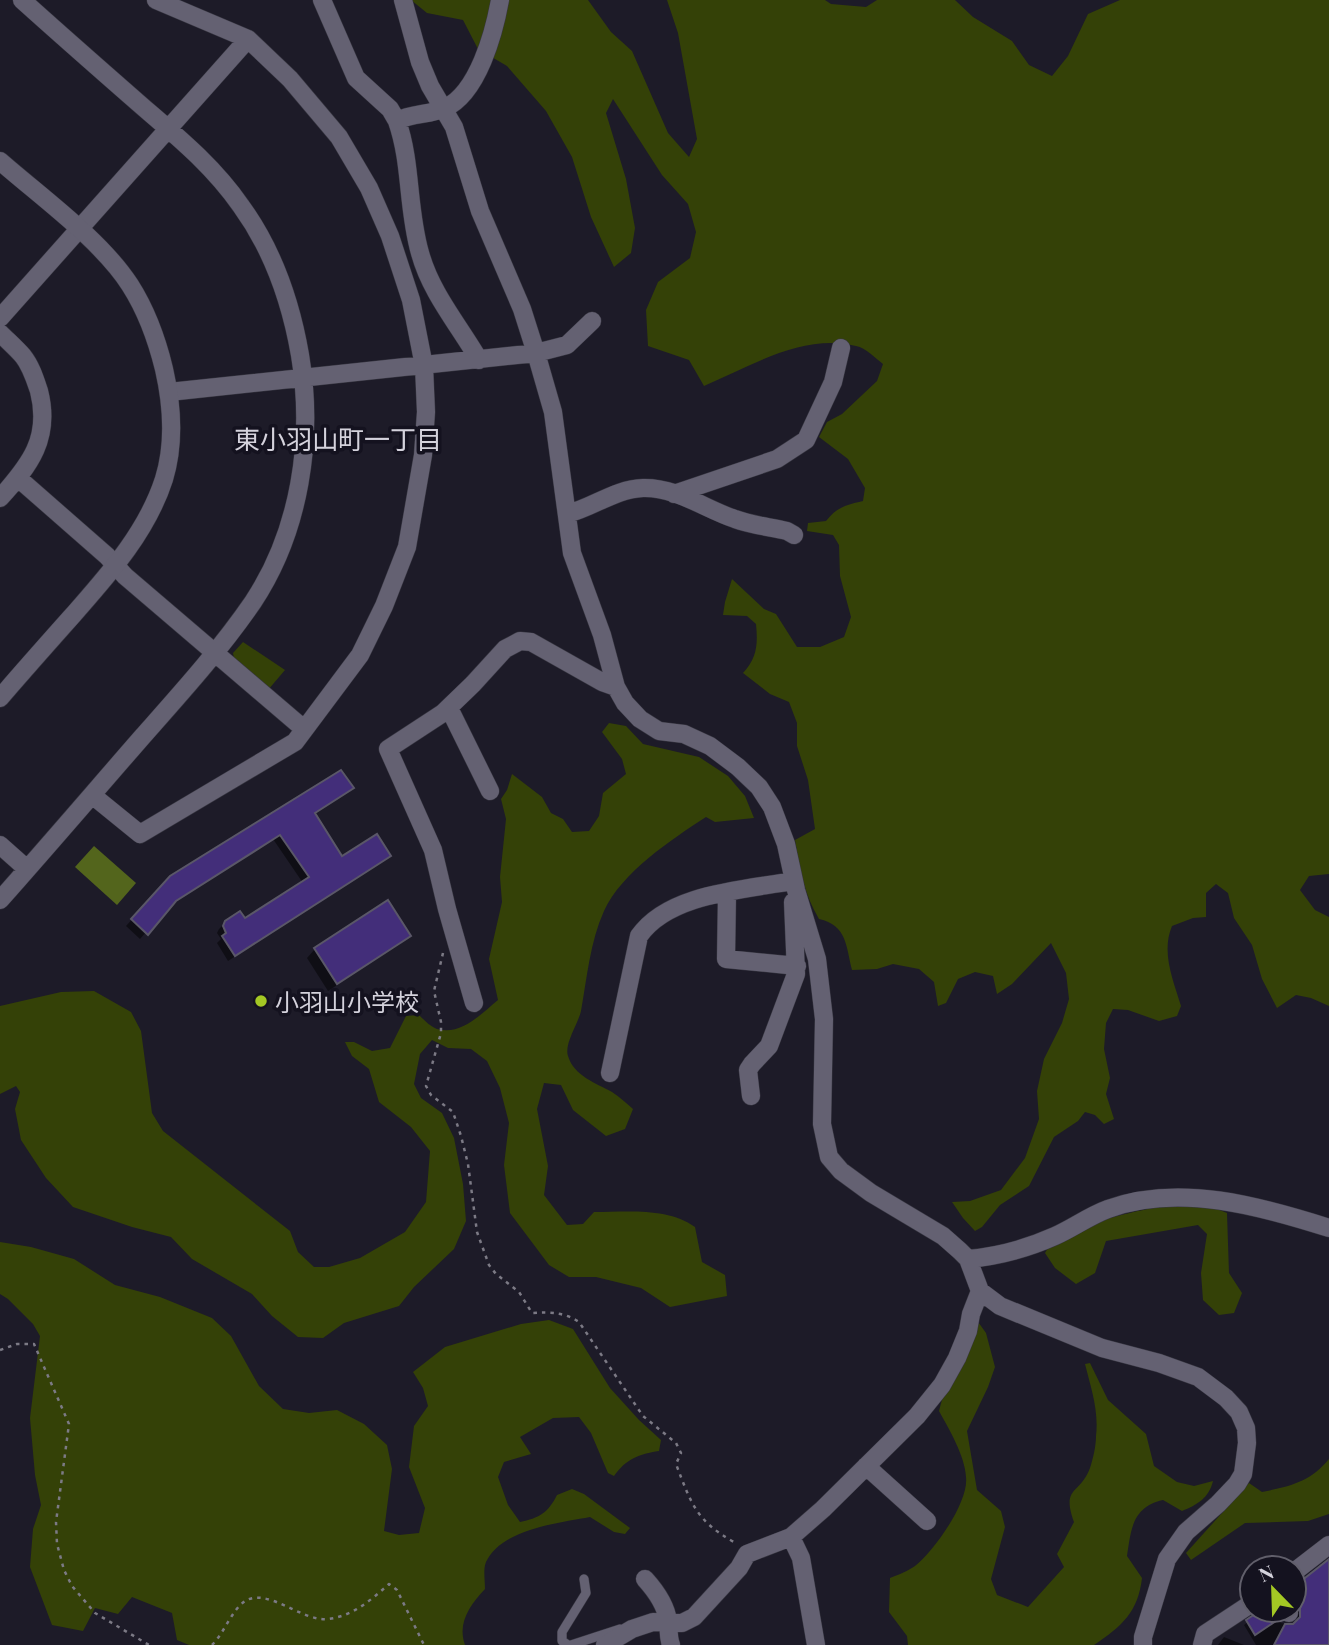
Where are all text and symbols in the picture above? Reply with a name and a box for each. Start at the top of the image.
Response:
district label: 東小羽山町一丁目 [234,421,442,456]
place label: 小羽山小学校 [275,985,419,1017]
marker: 小羽山小学校 [253,993,269,1009]
north arrow [1238,1554,1308,1624]
text: N [1255,1558,1278,1587]

